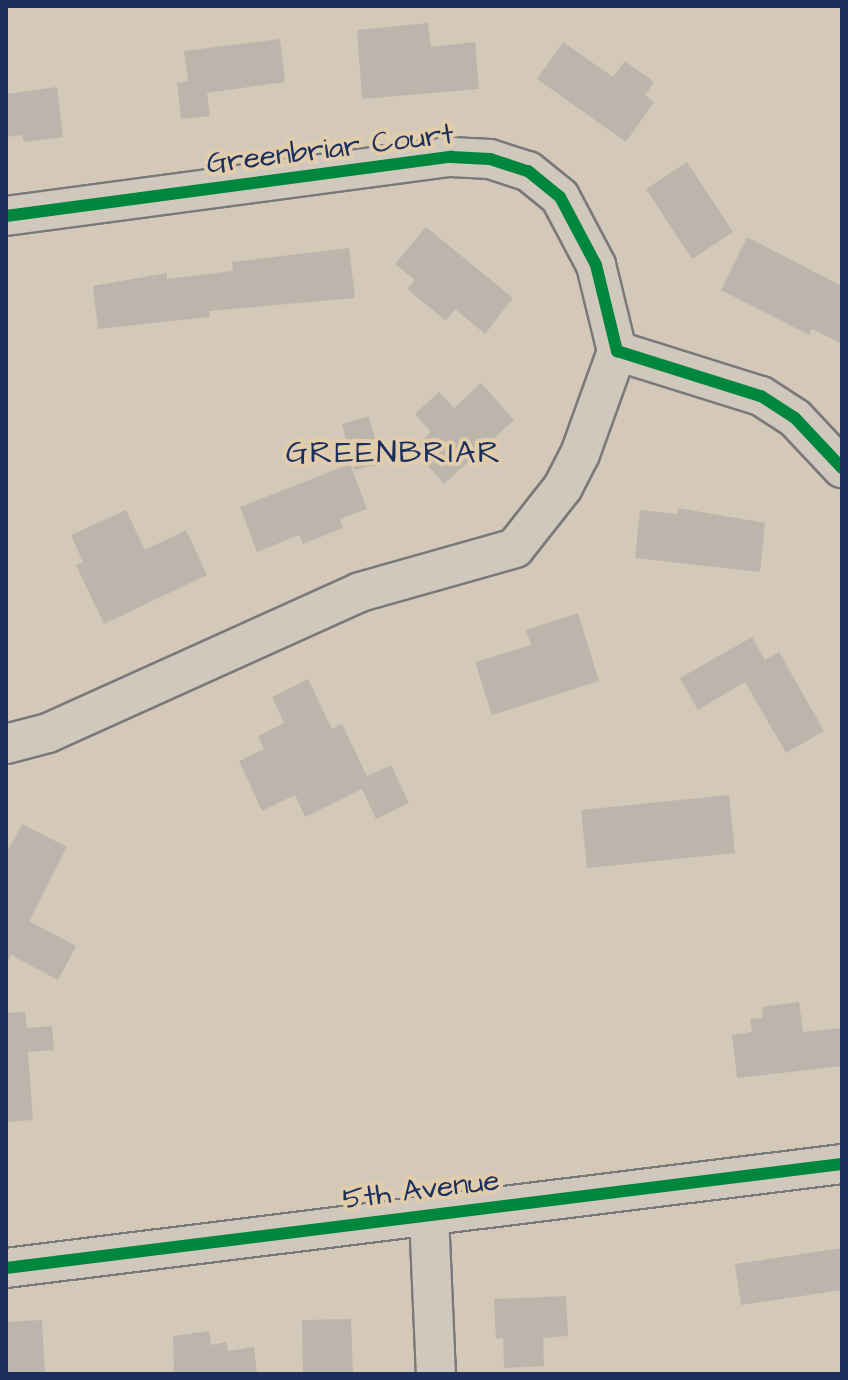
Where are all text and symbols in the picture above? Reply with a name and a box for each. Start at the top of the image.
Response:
street label: Greenbriar Court [204,116,456,182]
district label: GREENBRIAR [286,434,502,472]
street label: 5th Avenue [341,1163,501,1217]

